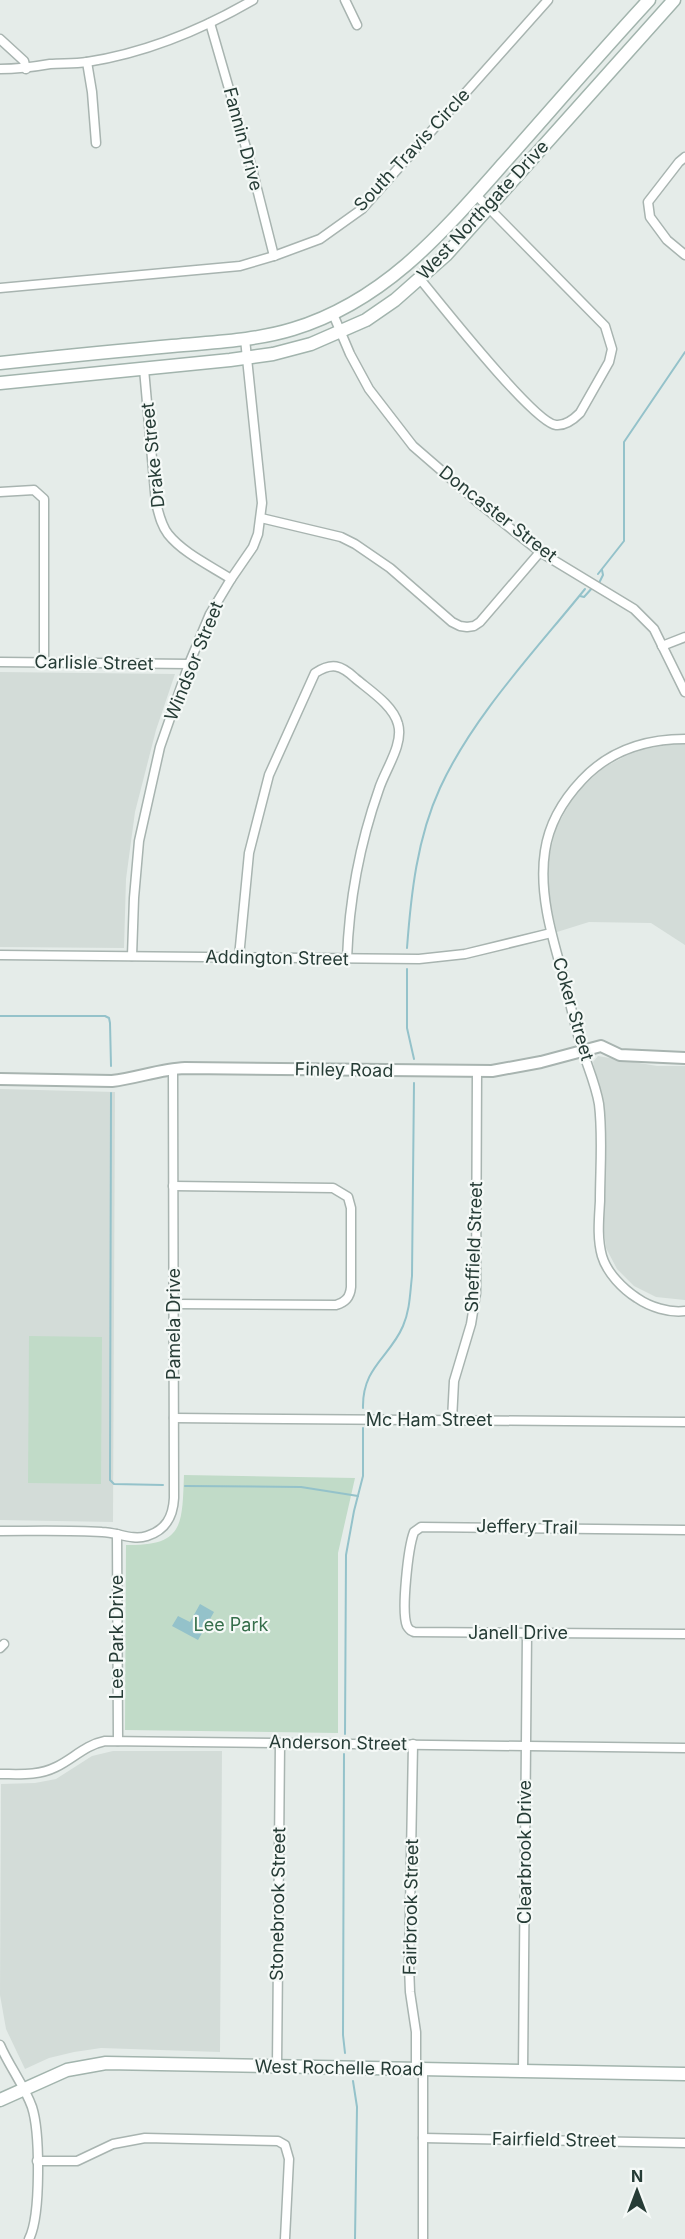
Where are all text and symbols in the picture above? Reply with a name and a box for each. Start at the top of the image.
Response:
street label: South Travis Circle [349,84,474,215]
street label: Fannin Drive [220,85,267,193]
street label: West Northgate Drive [413,136,553,284]
street label: Drake Street [137,401,168,509]
street label: Doncaster Street [435,461,561,566]
street label: Windsor Street [160,598,227,723]
street label: Carlisle Street [34,651,154,674]
street label: Addington Street [205,946,349,969]
street label: Coker Street [549,955,598,1063]
street label: Finley Road [294,1058,394,1081]
street label: Sheffield Street [461,1181,486,1313]
street label: Pamela Drive [163,1268,184,1380]
street label: Mc Ham Street [366,1409,492,1430]
street label: Jeffery Trail [476,1515,578,1538]
street label: Lee Park Drive [106,1575,127,1699]
park label: Lee Park [194,1614,268,1635]
street label: Janell Drive [468,1622,568,1643]
street label: Anderson Street [269,1731,407,1754]
street label: Clearbrook Drive [514,1780,535,1924]
street label: Stonebrook Street [266,1827,289,1981]
street label: Fairbrook Street [399,1838,422,1975]
street label: West Rochelle Road [254,2056,424,2079]
street label: Fairfield Street [492,2128,617,2151]
north arrow [607,2161,667,2221]
text: N [631,2166,643,2186]

